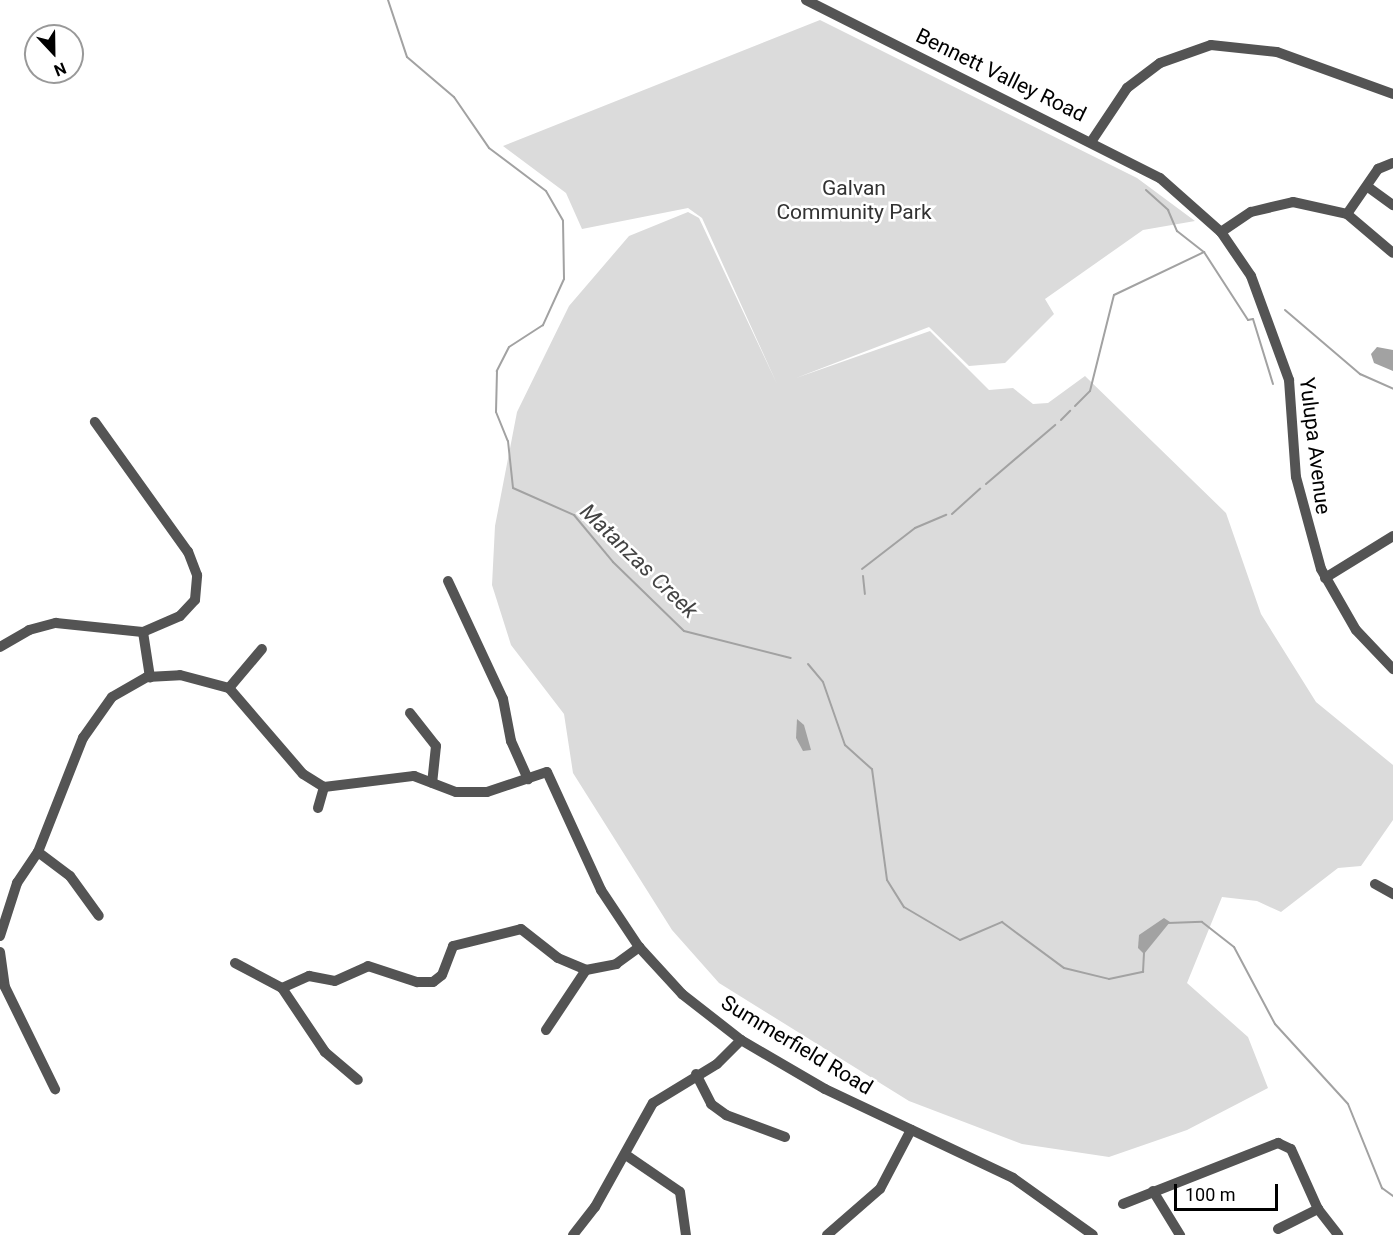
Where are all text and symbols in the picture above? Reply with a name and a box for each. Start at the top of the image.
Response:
street label: Bennett Valley Road [912,23,1090,127]
north arrow [24,24,84,84]
text: N [51,58,69,80]
park label: Galvan Community Park [776,175,932,225]
street label: Yulupa Avenue [1294,376,1336,516]
water label: Matanzas Creek [575,498,703,624]
street label: Summerfield Road [717,990,877,1100]
scale bar [1177,1172,1280,1210]
text: 100 m [1185,1184,1236,1205]

